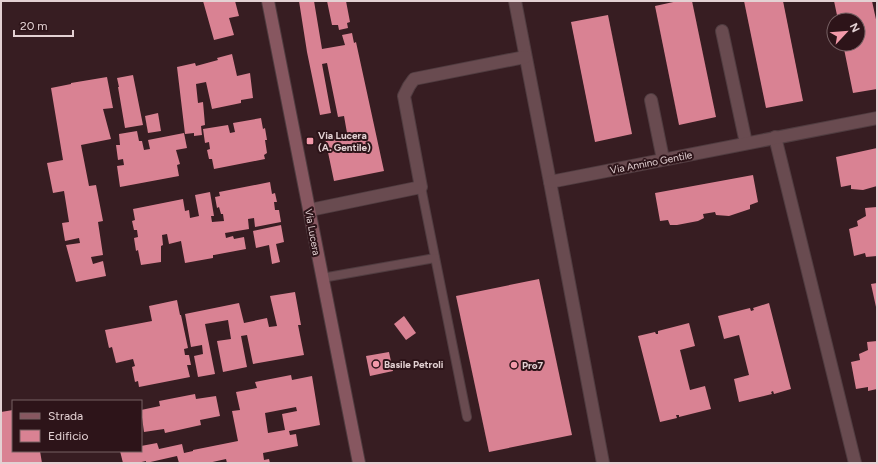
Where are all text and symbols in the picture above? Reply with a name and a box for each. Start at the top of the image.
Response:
scale bar [14,12,73,38]
north arrow [826,12,866,52]
text: 20 m [20,19,48,33]
text: N [847,21,862,35]
place label: Via Lucera (A. Gentile) [318,129,371,154]
marker: Via Lucera (A. Gentile) [305,136,315,146]
street label: Via Annino Gentile [609,148,694,177]
street label: Via Lucera [302,208,323,256]
place label: Basile Petroli [384,358,444,371]
marker: Basile Petroli [371,359,381,369]
place label: Pro7 [522,359,544,372]
marker: Pro7 [509,360,519,370]
legend [12,400,142,452]
text: Strada [48,409,83,423]
text: Edificio [48,429,88,443]

